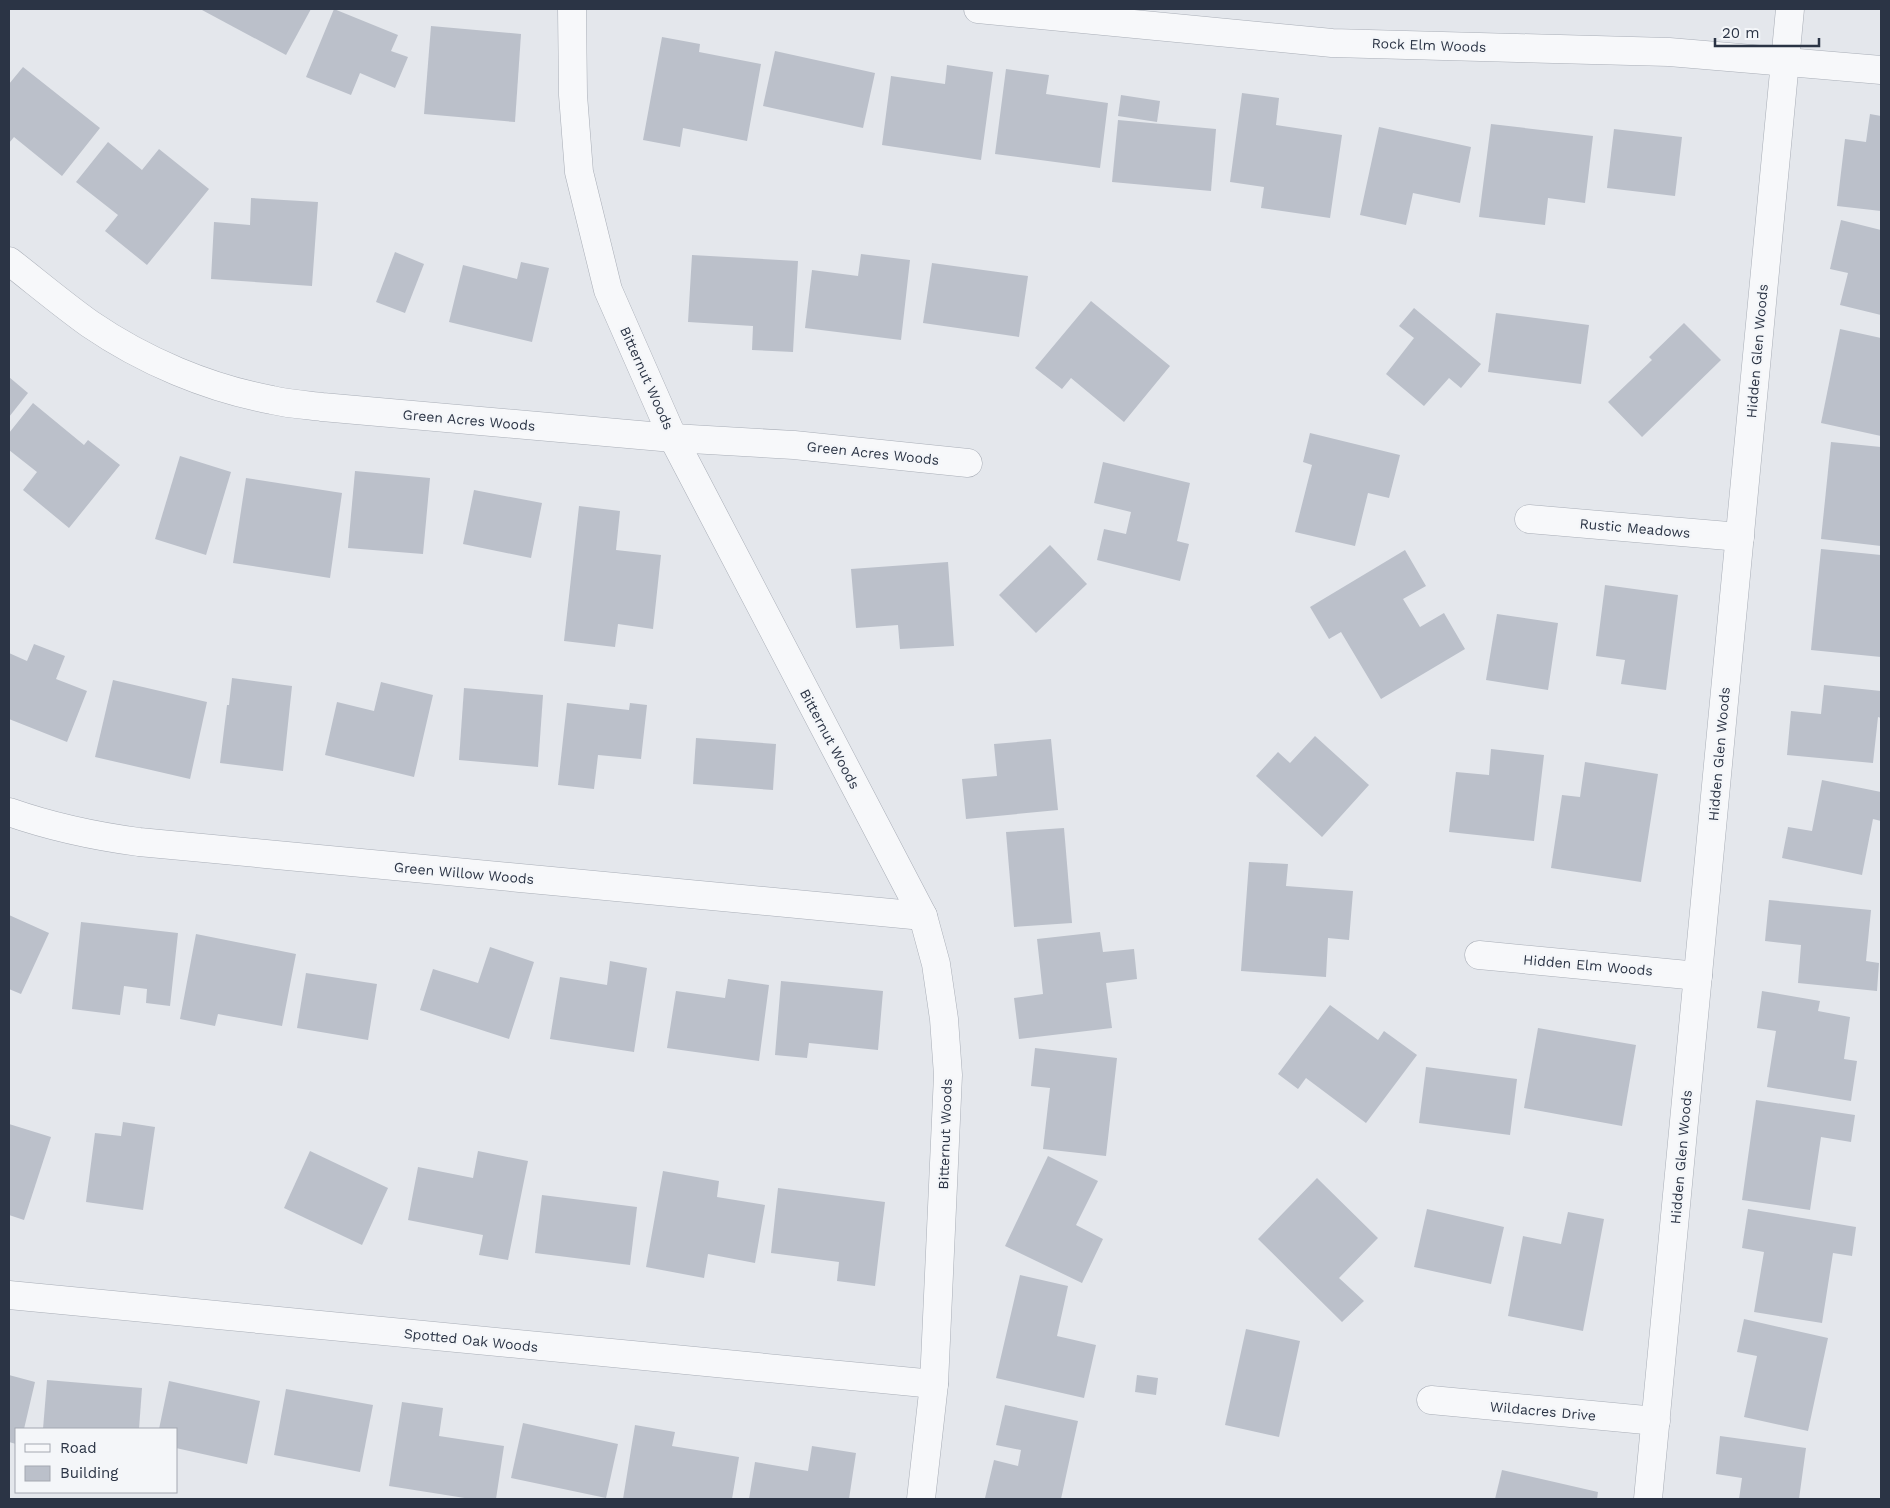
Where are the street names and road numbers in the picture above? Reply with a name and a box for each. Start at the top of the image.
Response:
street label: Rock Elm Woods [1371,35,1487,55]
street label: Hidden Glen Woods [1743,283,1771,419]
street label: Bitternut Woods [617,324,677,432]
street label: Green Acres Woods [402,406,536,434]
street label: Green Acres Woods [806,438,940,468]
street label: Rustic Meadows [1579,515,1691,541]
street label: Bitternut Woods [797,686,863,792]
street label: Hidden Glen Woods [1705,686,1733,822]
street label: Green Willow Woods [393,859,535,887]
street label: Hidden Elm Woods [1523,951,1653,979]
street label: Bitternut Woods [935,1078,955,1190]
street label: Hidden Glen Woods [1667,1089,1695,1225]
street label: Spotted Oak Woods [403,1325,539,1355]
street label: Wildacres Drive [1489,1398,1597,1424]

